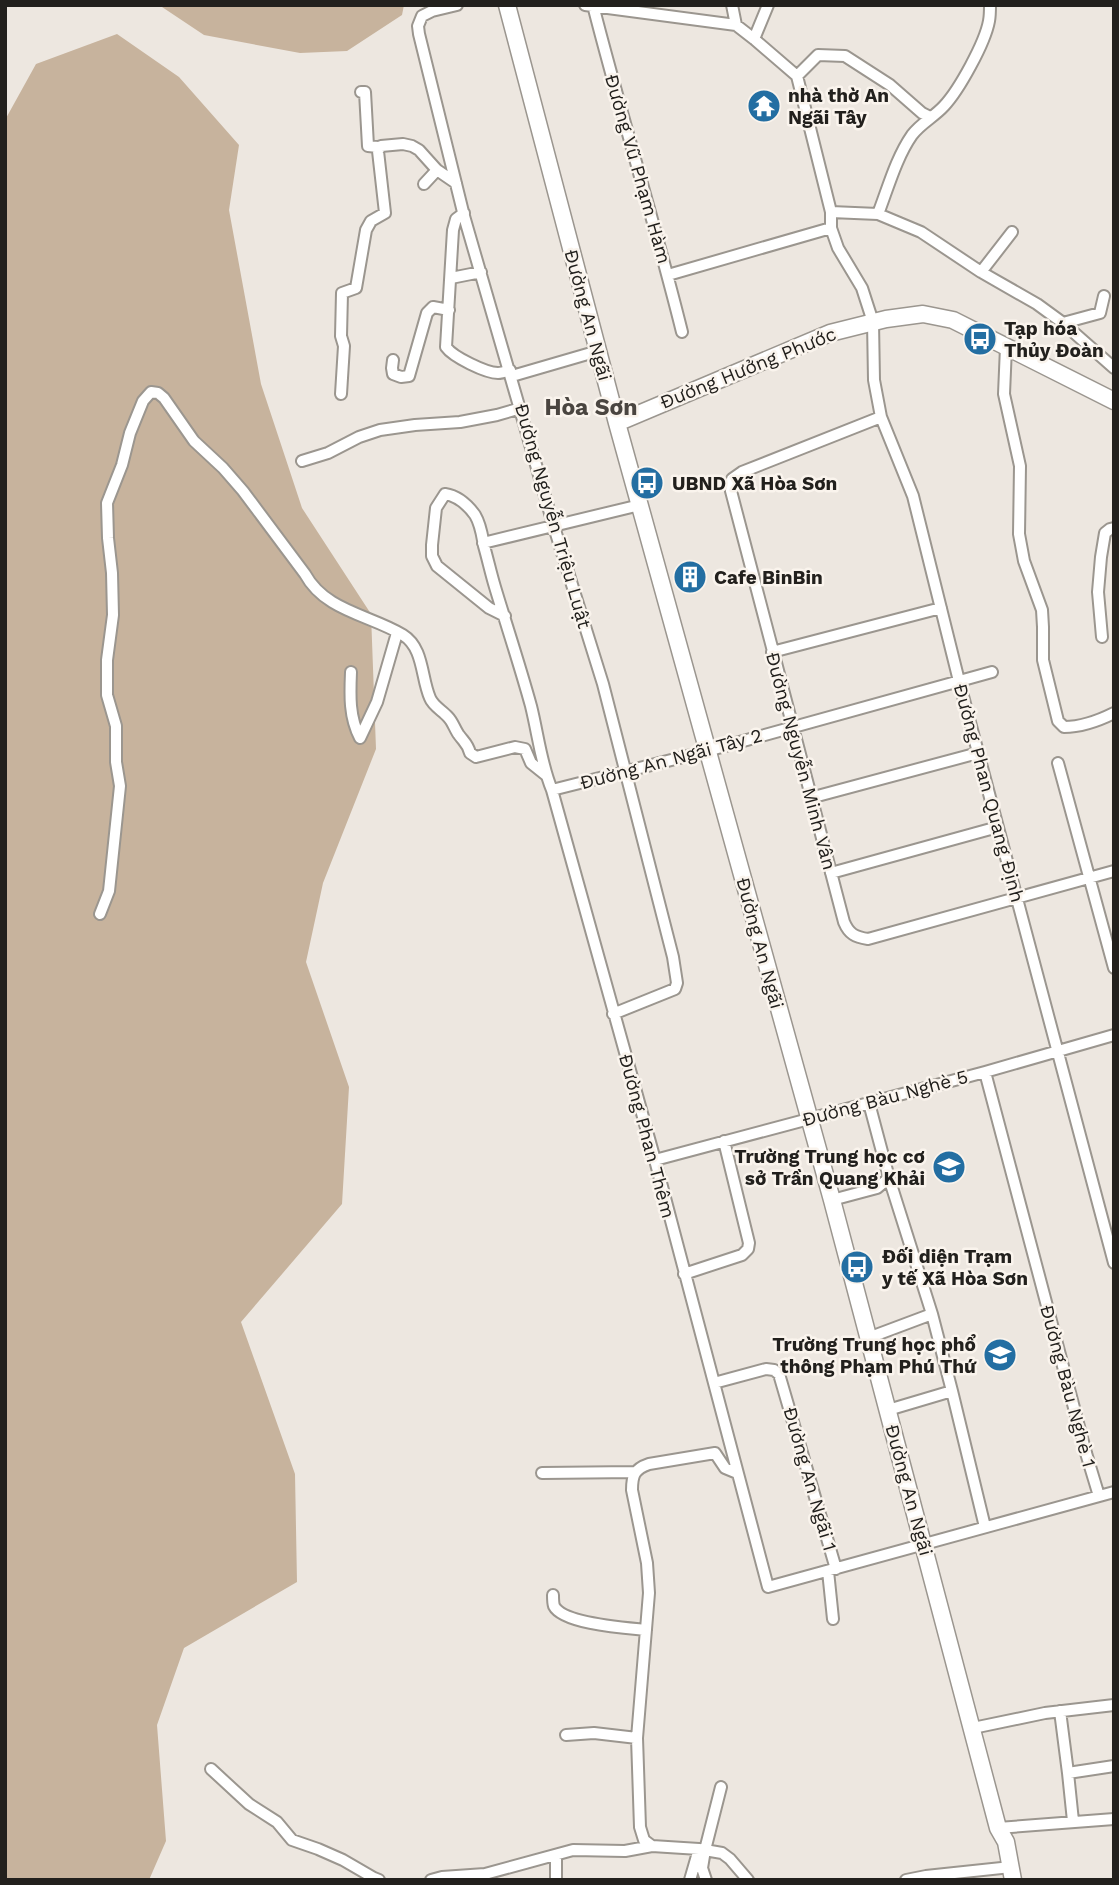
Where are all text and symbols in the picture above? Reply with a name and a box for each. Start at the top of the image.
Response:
street label: Đường Vũ Phạm Hàm [600,72,676,266]
place label: nhà thờ An Ngãi Tây [788,84,889,129]
temple icon: nhà thờ An Ngãi Tây [745,87,783,125]
street label: Đường An Ngãi [559,247,617,383]
place label: Tạp hóa Thủy Đoàn [1004,317,1104,362]
bus stop icon: Tạp hóa Thủy Đoàn [961,320,999,358]
street label: Đường Hưởng Phước [657,322,839,414]
district label: Hòa Sơn [544,394,638,421]
street label: Đường Nguyễn Triệu Luật [510,401,596,631]
bus stop icon: UBND Xã Hòa Sơn [628,464,666,502]
place label: UBND Xã Hòa Sơn [672,472,837,495]
building icon: Cafe BinBin [671,558,709,596]
place label: Cafe BinBin [714,566,823,589]
street label: Đường Nguyễn Minh Vân [761,650,841,872]
street label: Đường Phan Quang Định [949,681,1029,905]
street label: Đường An Ngãi Tây 2 [577,724,765,794]
street label: Đường An Ngãi [731,875,789,1011]
street label: Đường Phan Thêm [614,1051,680,1221]
street label: Đường Bàu Nghè 5 [799,1065,971,1131]
place label: Trường Trung học cơ sở Trần Quang Khải [734,1145,925,1190]
school or university icon: Trường Trung học cơ sở Trần Quang Khải [930,1148,968,1186]
place label: Đối diện Trạm y tế Xã Hòa Sơn [881,1245,1028,1290]
bus stop icon: Đối diện Trạm y tế Xã Hòa Sơn [838,1248,876,1286]
street label: Đường Bàu Nghè 1 [1035,1302,1101,1470]
place label: Trường Trung học phổ thông Phạm Phú Thứ [772,1333,977,1378]
school or university icon: Trường Trung học phổ thông Phạm Phú Thứ [981,1336,1019,1374]
street label: Đường An Ngãi 1 [778,1404,842,1554]
street label: Đường An Ngãi [880,1422,938,1558]

